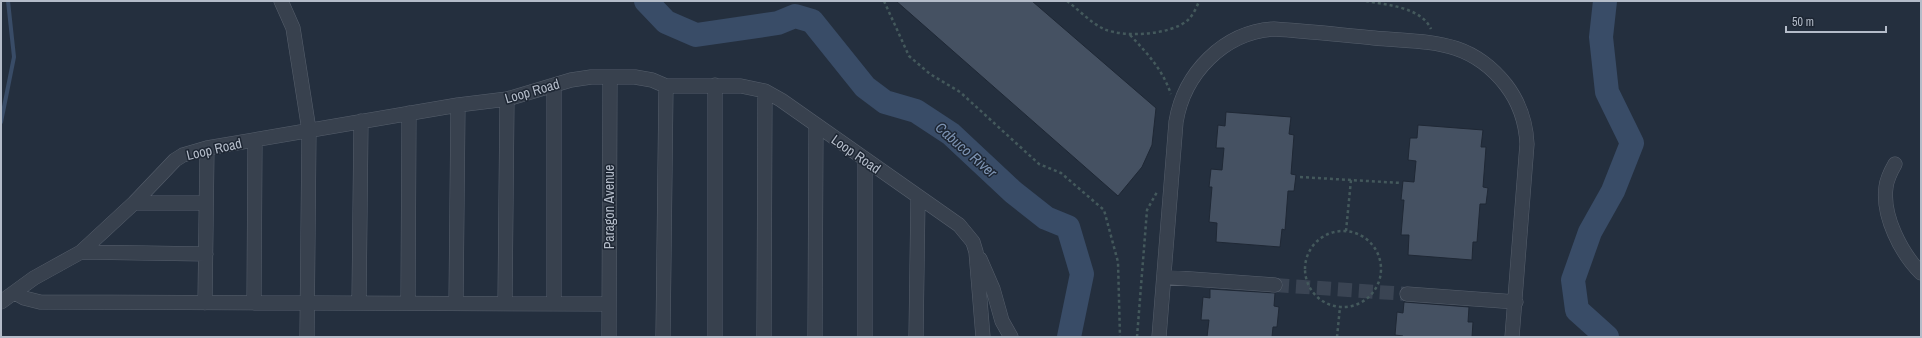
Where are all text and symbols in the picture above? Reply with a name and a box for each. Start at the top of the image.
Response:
scale bar [1786,8,1886,34]
text: 50 m [1792,14,1814,30]
street label: Loop Road [503,75,561,107]
water label: Cabuco River [931,117,1002,183]
street label: Loop Road [828,131,884,177]
street label: Loop Road [185,134,243,164]
street label: Paragon Avenue [600,165,618,249]

